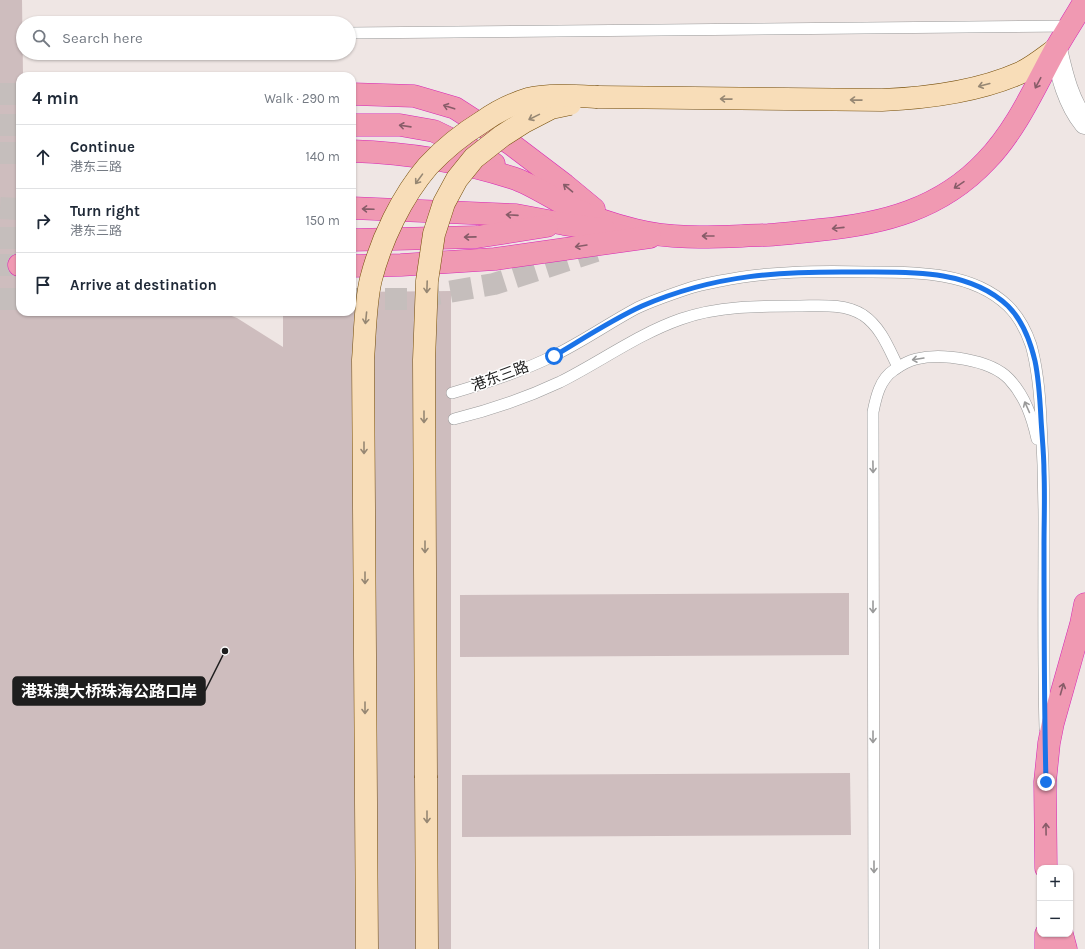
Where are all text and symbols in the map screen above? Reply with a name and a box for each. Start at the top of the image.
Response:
search box [16,16,356,60]
icon: search [30,27,52,49]
text: Search here [62,29,143,47]
one-way arrow [1033,77,1041,89]
one-way arrow [978,82,991,89]
text: 4 min [32,88,79,108]
text: Walk · 290 m [264,91,340,106]
one-way arrow [720,95,733,103]
one-way arrow [850,96,863,104]
one-way arrow [443,103,456,110]
one-way arrow [528,114,540,121]
one-way arrow [399,122,412,130]
text: Continue [70,138,135,156]
icon: ahead [32,146,54,168]
text: 140 m [305,149,340,164]
text: 港东三路 [70,159,122,174]
one-way arrow [415,173,423,184]
one-way arrow [954,181,965,189]
one-way arrow [563,183,573,192]
text: Turn right [70,202,140,220]
one-way arrow [362,205,375,212]
icon: right [32,210,54,232]
one-way arrow [506,211,519,218]
text: 150 m [305,213,340,228]
text: 港东三路 [70,223,122,238]
one-way arrow [832,225,845,232]
one-way arrow [702,232,715,240]
one-way arrow [464,233,477,241]
one-way arrow [575,242,588,250]
icon: arrive [32,274,54,296]
text: Arrive at destination [70,276,217,294]
one-way arrow [423,280,430,293]
one-way arrow [362,311,370,324]
route start [545,347,563,365]
one-way arrow [912,356,925,364]
street label: 港东三路 [469,357,531,395]
one-way arrow [1023,402,1031,414]
one-way arrow [420,410,428,423]
one-way arrow [360,441,368,454]
one-way arrow [870,460,877,473]
one-way arrow [421,540,429,553]
one-way arrow [361,571,369,584]
one-way arrow [869,600,877,613]
callout: 港珠澳大桥珠海公路口岸 [13,677,205,705]
text: 港珠澳大桥珠海公路口岸 [21,682,197,701]
one-way arrow [1059,683,1066,696]
one-way arrow [361,701,369,714]
one-way arrow [870,730,877,743]
route end [1037,773,1055,791]
one-way arrow [423,810,430,823]
one-way arrow [1042,823,1050,836]
one-way arrow [870,860,878,873]
map controls [1037,865,1073,937]
button: + [1037,865,1073,901]
button: − [1037,901,1073,937]

